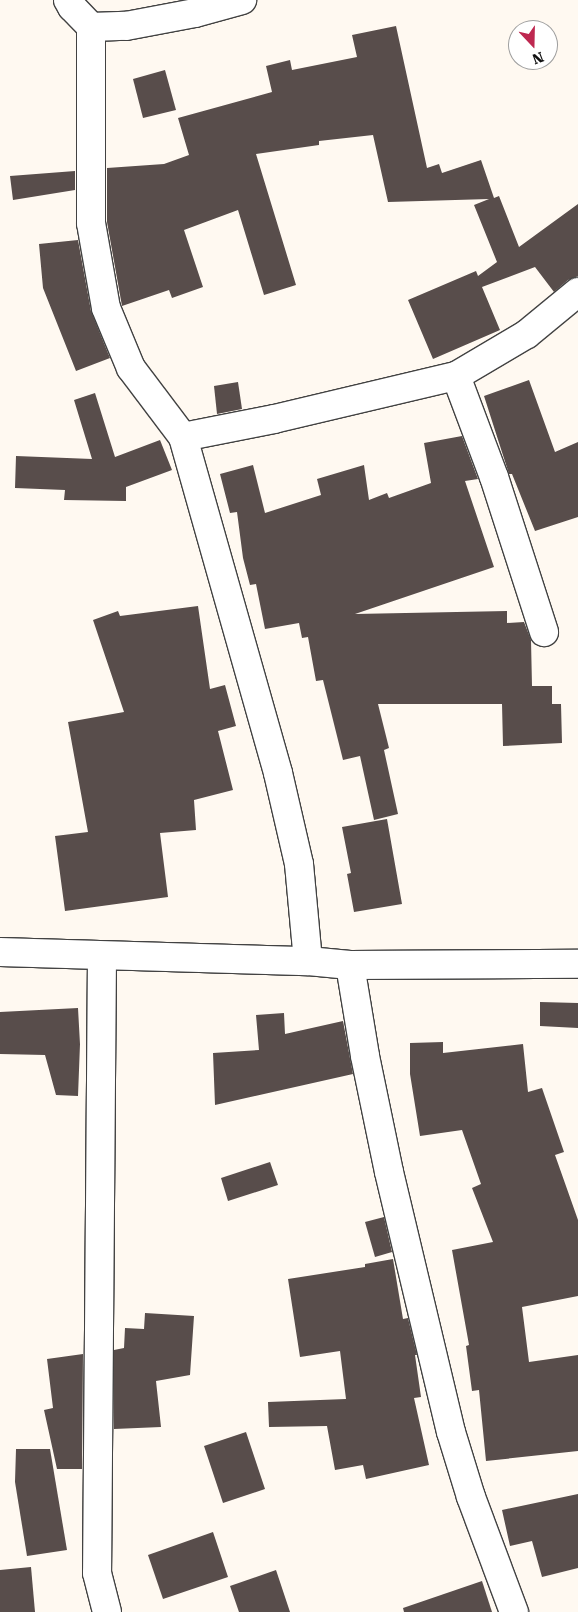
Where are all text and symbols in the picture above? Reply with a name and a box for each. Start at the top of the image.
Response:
north arrow [508,20,558,70]
text: N [530,49,546,67]

